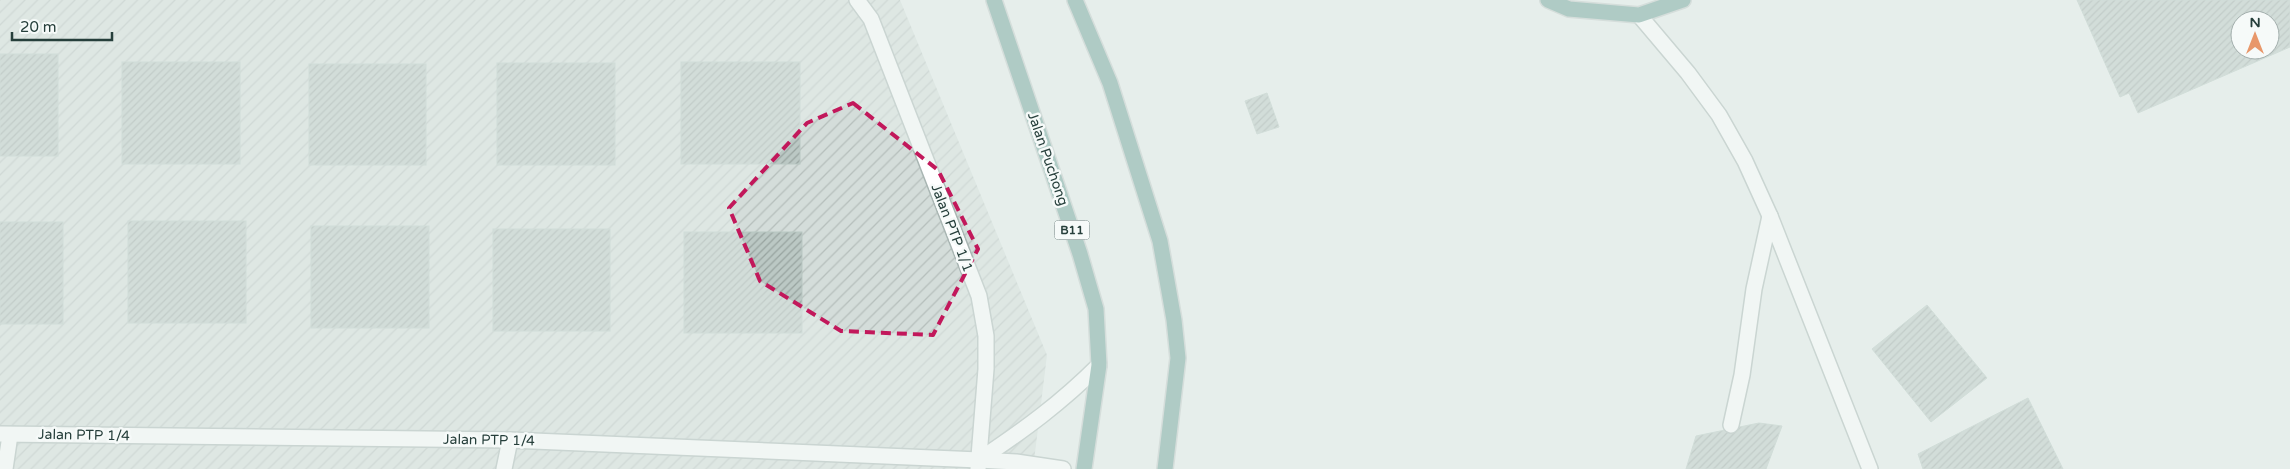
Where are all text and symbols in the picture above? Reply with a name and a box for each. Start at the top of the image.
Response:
scale bar [12,10,112,42]
north arrow [2230,10,2280,60]
text: N [2249,14,2261,31]
text: 20 m [20,18,57,36]
street label: Jalan Puchong [1024,110,1072,208]
street label: Jalan PTP 1/1 [927,182,977,274]
road number: B11 [1054,220,1090,240]
street label: Jalan PTP 1/4 [38,426,130,444]
street label: Jalan PTP 1/4 [443,431,535,449]

